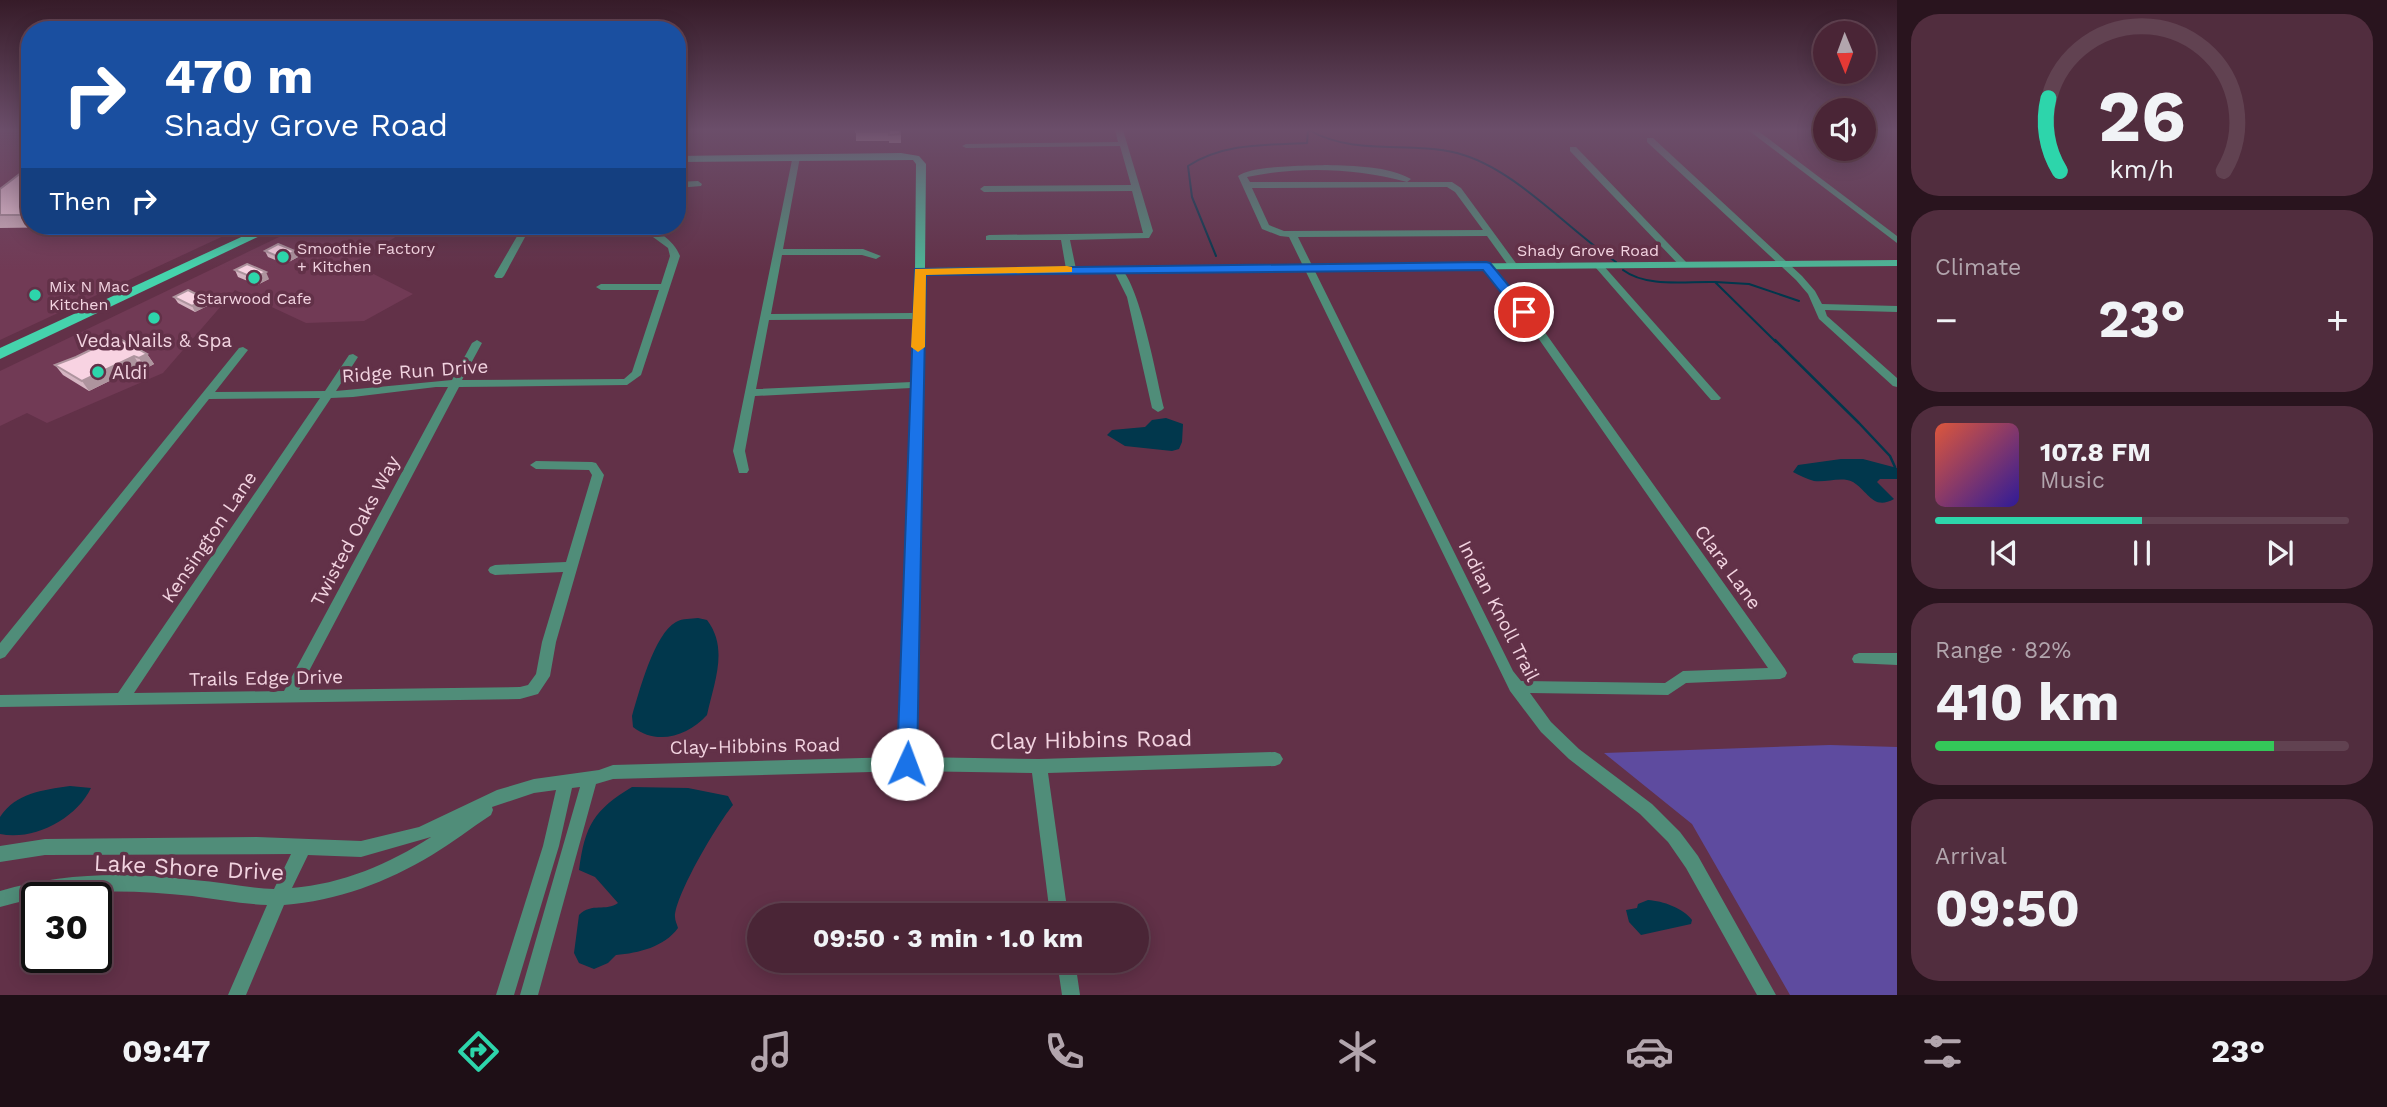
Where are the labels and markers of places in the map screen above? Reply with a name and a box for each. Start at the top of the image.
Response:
place label: Smoothie Factory + Kitchen [297,239,436,276]
marker: Smoothie Factory + Kitchen [275,249,291,265]
marker: Starwood Cafe [246,270,262,286]
place label: Mix N Mac Kitchen [49,277,129,314]
pin [1494,282,1554,342]
marker: Mix N Mac Kitchen [27,287,43,303]
place label: Starwood Cafe [196,289,312,308]
marker: Veda Nails & Spa [146,310,162,326]
place label: Veda Nails & Spa [76,329,232,352]
place label: Aldi [112,361,147,384]
marker: Aldi [90,364,106,380]

